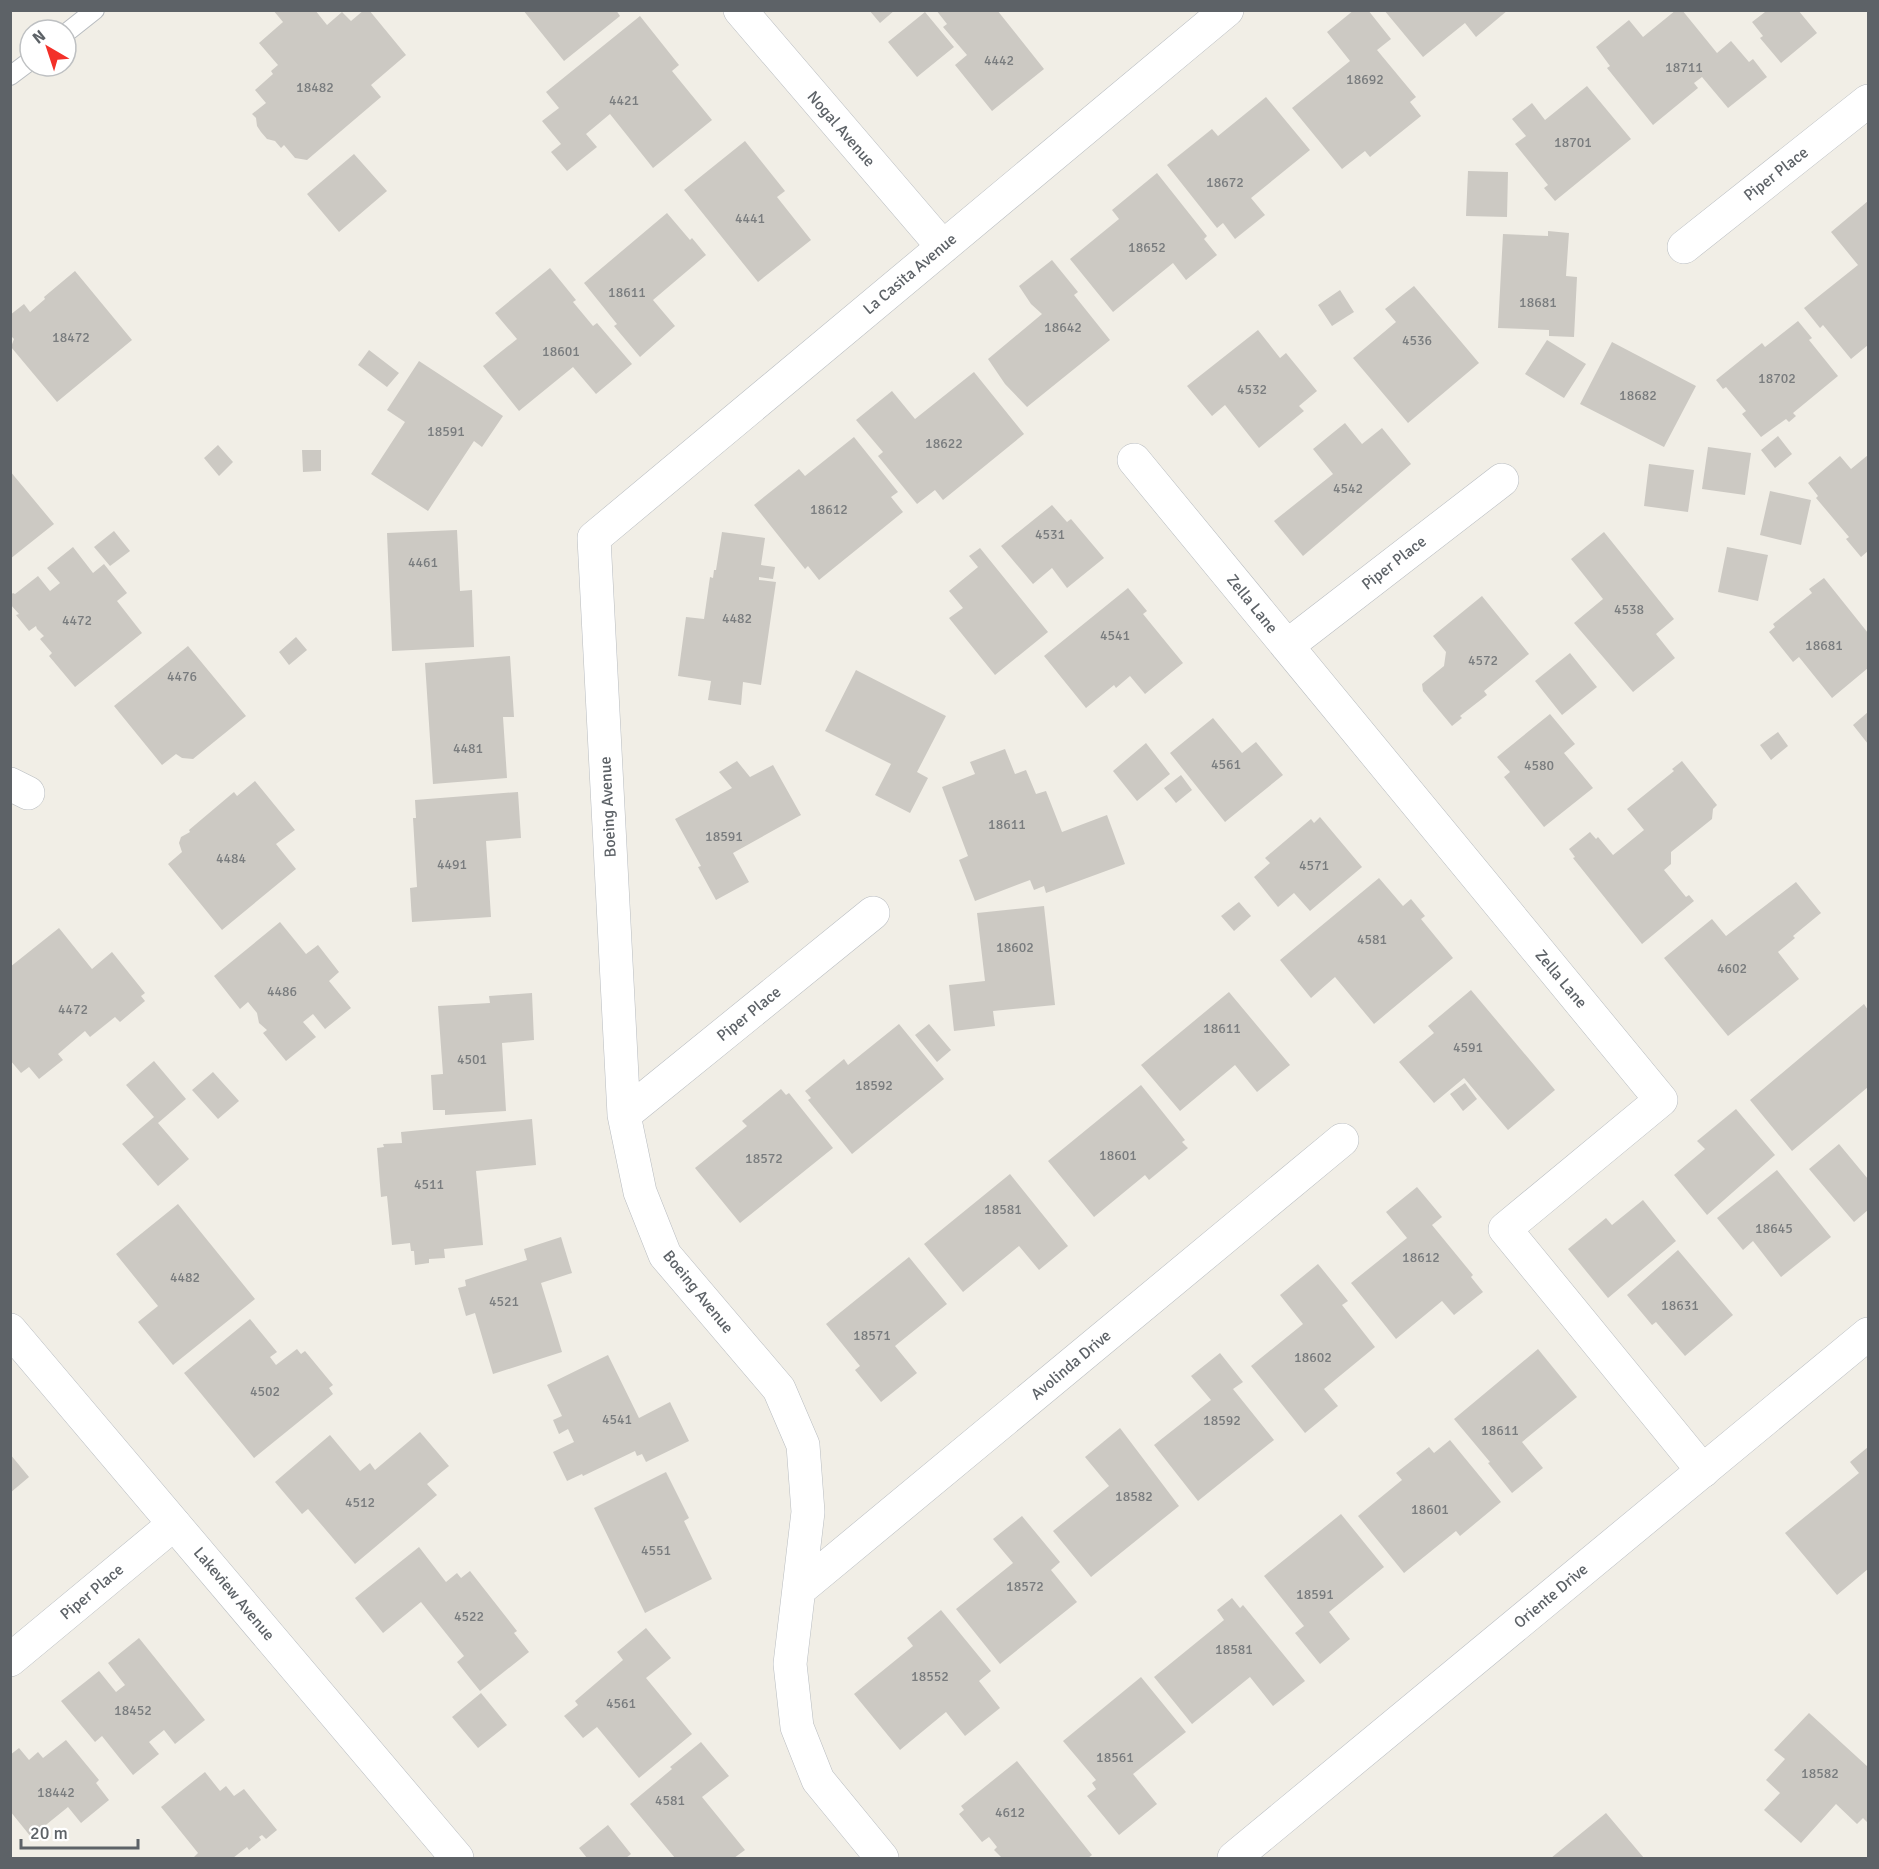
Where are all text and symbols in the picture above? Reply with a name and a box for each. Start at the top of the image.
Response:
north arrow [18,18,78,78]
text: N [29,26,50,48]
house number: 4442 [984,52,1014,69]
house number: 18711 [1665,59,1703,76]
house number: 18692 [1346,71,1384,88]
house number: 18482 [296,79,334,96]
street label: Nogal Avenue [803,87,879,171]
house number: 4421 [609,92,639,109]
house number: 18701 [1554,134,1592,151]
street label: Piper Place [1740,143,1812,205]
house number: 18672 [1206,174,1244,191]
house number: 4441 [735,210,765,227]
street label: La Casita Avenue [859,229,961,319]
house number: 18652 [1128,239,1166,256]
house number: 18611 [608,284,646,301]
house number: 18681 [1519,294,1557,311]
house number: 18642 [1044,319,1082,336]
house number: 18472 [52,329,90,346]
house number: 4536 [1402,332,1432,349]
house number: 18601 [542,343,580,360]
house number: 18702 [1758,370,1796,387]
house number: 4532 [1237,381,1267,398]
house number: 18682 [1619,387,1657,404]
house number: 18591 [427,423,465,440]
house number: 18622 [925,435,963,452]
house number: 4542 [1333,480,1363,497]
house number: 18612 [810,501,848,518]
house number: 4531 [1035,526,1065,543]
street label: Piper Place [1358,532,1430,594]
house number: 4461 [408,554,438,571]
street label: Zella Lane [1222,570,1282,638]
house number: 4538 [1614,601,1644,618]
house number: 4482 [722,610,752,627]
house number: 4472 [62,612,92,629]
house number: 4541 [1100,627,1130,644]
house number: 18681 [1805,637,1843,654]
house number: 4572 [1468,652,1498,669]
house number: 4476 [167,668,197,685]
house number: 4481 [453,740,483,757]
street label: Boeing Avenue [595,756,621,858]
house number: 4561 [1211,756,1241,773]
house number: 4580 [1524,757,1554,774]
house number: 18611 [988,816,1026,833]
house number: 18591 [705,828,743,845]
house number: 4484 [216,850,247,867]
house number: 4491 [437,856,467,873]
house number: 4571 [1299,857,1329,874]
house number: 4581 [1357,931,1387,948]
house number: 18602 [996,939,1034,956]
street label: Zella Lane [1531,946,1591,1012]
house number: 4602 [1717,960,1747,977]
street label: Piper Place [713,982,785,1046]
house number: 4486 [267,983,297,1000]
house number: 4472 [58,1001,88,1018]
house number: 18611 [1203,1020,1241,1037]
house number: 4591 [1453,1039,1483,1056]
house number: 4501 [457,1051,487,1068]
house number: 18592 [855,1077,893,1094]
house number: 18601 [1099,1147,1137,1164]
house number: 18572 [745,1150,783,1167]
house number: 4511 [414,1176,444,1193]
house number: 18581 [984,1201,1022,1218]
house number: 18645 [1755,1220,1793,1237]
street label: Boeing Avenue [658,1246,738,1338]
house number: 18612 [1402,1249,1440,1266]
house number: 4482 [170,1269,200,1286]
house number: 4521 [489,1293,519,1310]
house number: 18631 [1661,1297,1699,1314]
street label: Avolinda Drive [1027,1326,1115,1404]
house number: 18571 [853,1327,891,1344]
house number: 18602 [1294,1349,1332,1366]
house number: 4502 [250,1383,280,1400]
house number: 4541 [602,1411,632,1428]
house number: 18592 [1203,1412,1241,1429]
house number: 18611 [1481,1422,1519,1439]
house number: 18582 [1115,1488,1153,1505]
house number: 4512 [345,1494,375,1511]
house number: 18601 [1411,1501,1449,1518]
house number: 4551 [641,1542,671,1559]
street label: Lakeview Avenue [189,1543,279,1645]
street label: Oriente Drive [1510,1559,1592,1633]
street label: Piper Place [56,1560,128,1624]
house number: 18572 [1006,1578,1044,1595]
house number: 18591 [1296,1586,1334,1603]
house number: 4522 [454,1608,484,1625]
house number: 18581 [1215,1641,1253,1658]
house number: 18552 [911,1668,949,1685]
house number: 4561 [606,1695,636,1712]
house number: 18452 [114,1702,152,1719]
house number: 18561 [1096,1749,1134,1766]
house number: 18582 [1801,1765,1839,1782]
house number: 18442 [37,1784,75,1801]
house number: 4581 [655,1792,685,1809]
house number: 4612 [995,1804,1025,1821]
scale bar [21,1812,138,1850]
text: 20 m [30,1822,68,1844]

